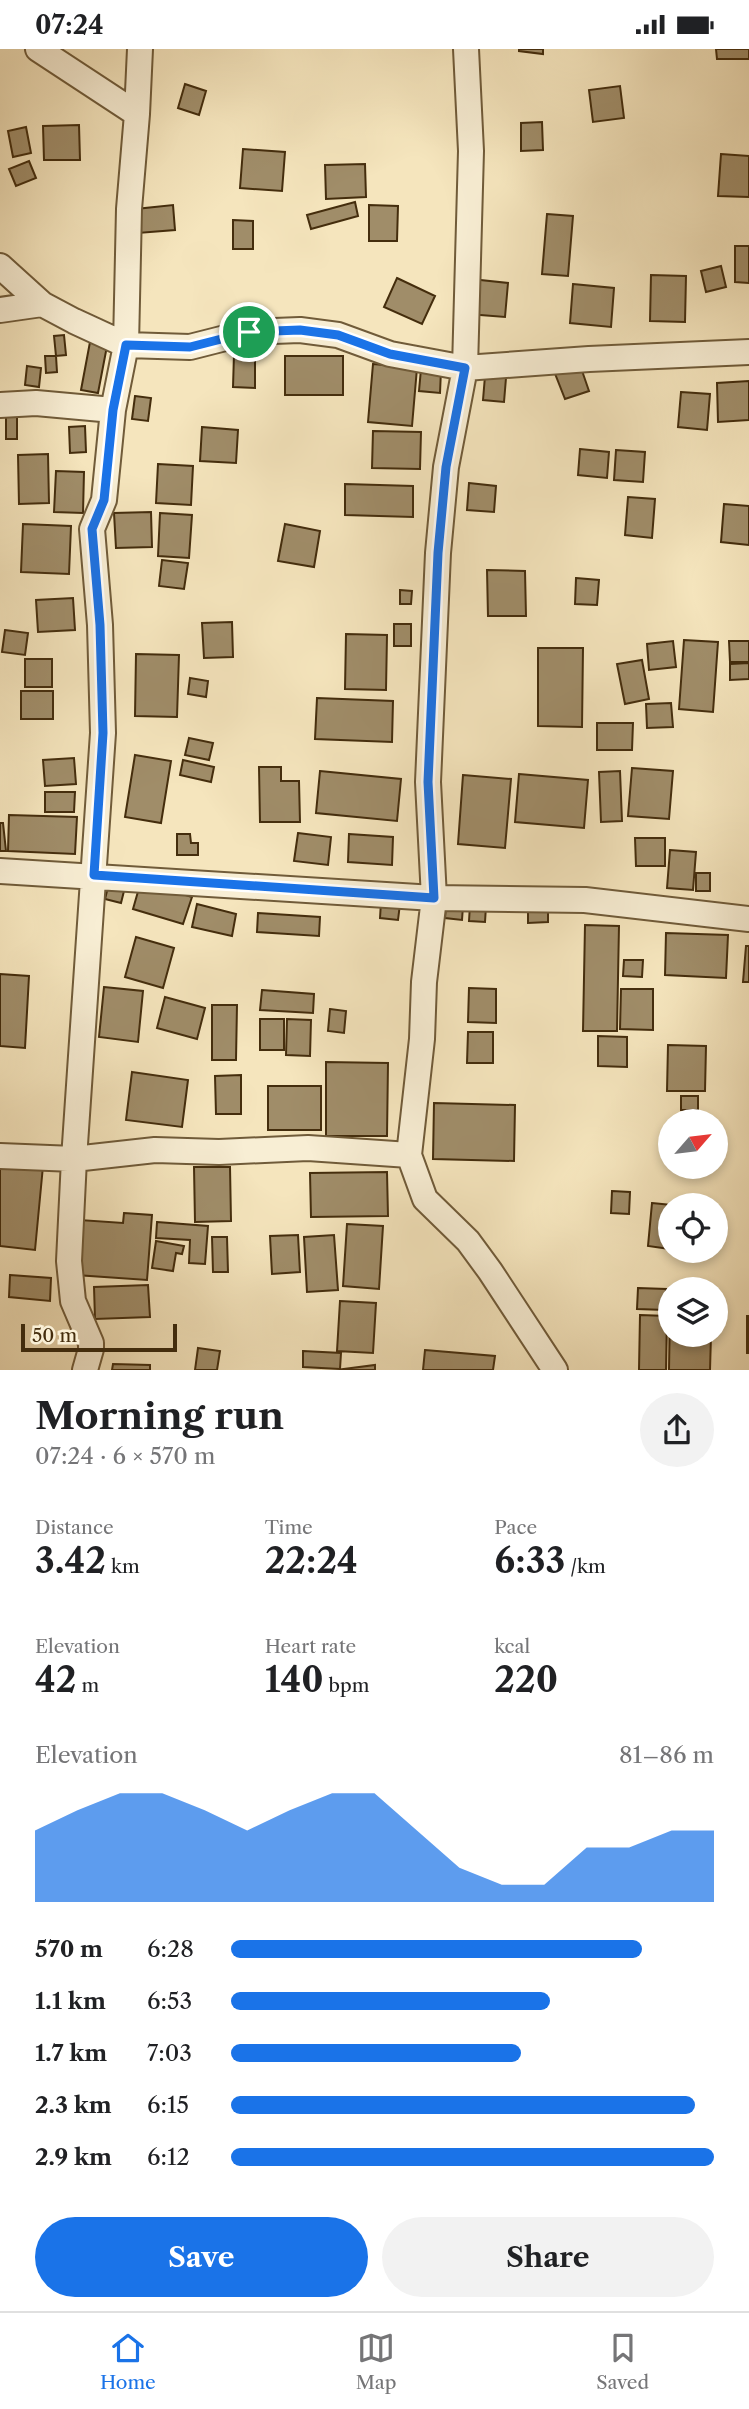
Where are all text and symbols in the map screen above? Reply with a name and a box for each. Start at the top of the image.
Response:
text: 07:24 [35,9,104,41]
pin [219,302,279,362]
icon: arrive [230,313,268,351]
north arrow [658,1109,728,1179]
map controls [658,1109,728,1347]
button: locate [658,1193,728,1263]
button: layers [658,1277,728,1347]
scale bar [21,1321,177,1352]
text: 50 m [32,1324,77,1347]
text: Morning run [35,1392,284,1439]
button: share [640,1393,714,1467]
text: 07:24 · 6 × 570 m [35,1442,215,1470]
text: Distance [35,1516,114,1539]
text: Time [265,1516,313,1539]
text: Pace [494,1516,537,1539]
text: 3.42 [35,1539,106,1582]
text: 22:24 [265,1539,358,1582]
text: 6:33 [494,1539,565,1582]
text: km [106,1555,140,1578]
text: /km [565,1555,606,1578]
text: Elevation [35,1635,120,1658]
text: Heart rate [265,1635,356,1658]
text: kcal [494,1635,530,1658]
text: 42 [35,1658,76,1701]
text: 140 [265,1658,323,1701]
text: 220 [494,1658,558,1701]
text: m [76,1674,99,1697]
text: bpm [323,1674,369,1697]
text: Elevation [35,1741,138,1769]
text: 81–86 m [619,1741,714,1769]
text: 570 m [35,1935,103,1963]
text: 6:28 [147,1935,194,1963]
text: 1.1 km [35,1987,106,2015]
text: 6:53 [147,1987,192,2015]
text: 1.7 km [35,2039,107,2067]
text: 7:03 [147,2039,192,2067]
text: 2.3 km [35,2091,112,2119]
text: 6:15 [147,2091,189,2119]
text: 2.9 km [35,2143,112,2171]
text: 6:12 [147,2143,190,2171]
button: Save [35,2217,368,2297]
button: Share [382,2217,714,2297]
tab: Home [100,2329,156,2394]
tab: Map [356,2329,396,2394]
tab: Saved [596,2329,649,2394]

